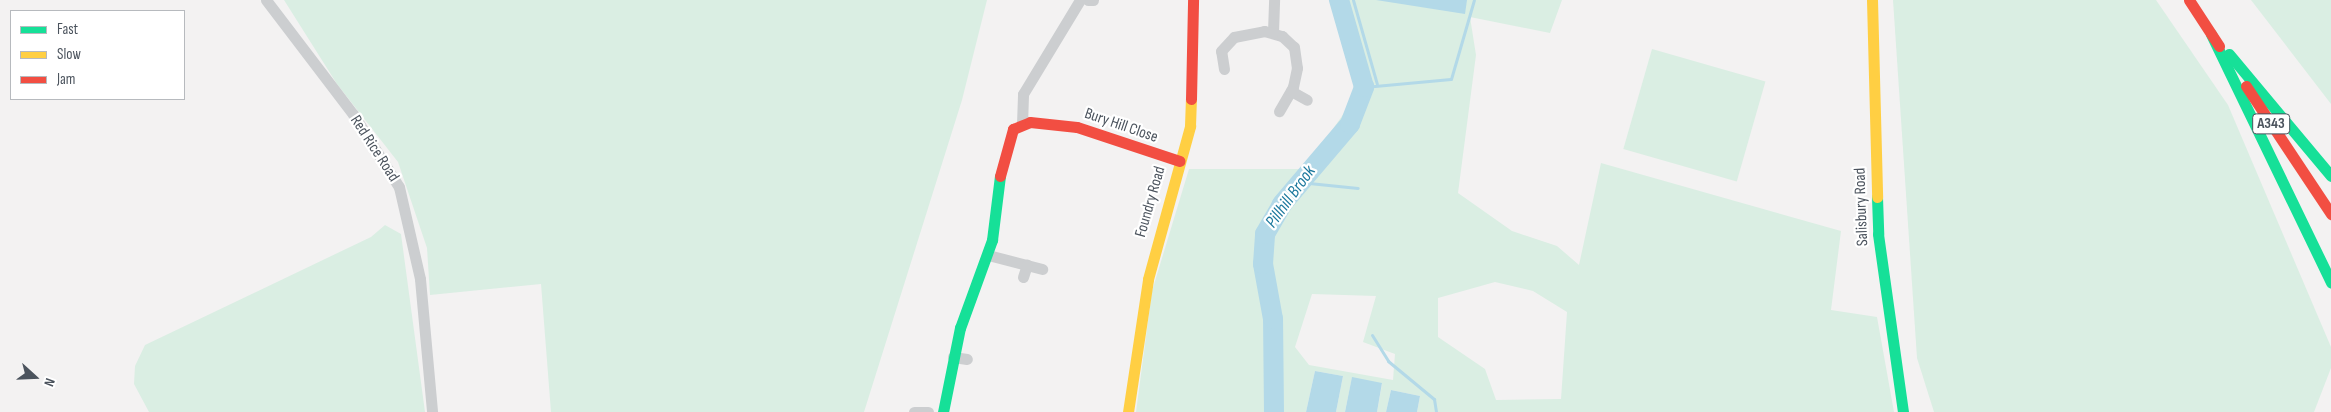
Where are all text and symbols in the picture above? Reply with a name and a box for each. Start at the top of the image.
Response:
legend [10,10,185,100]
text: Fast [57,20,78,39]
text: Slow [57,45,81,64]
text: Jam [57,70,75,89]
street label: Bury Hill Close [1082,104,1160,148]
street label: Red Rice Road [345,112,403,186]
road number: A343 [2251,112,2291,136]
water label: Pillhill Brook [1261,162,1321,232]
street label: Foundry Road [1132,164,1170,240]
street label: Salisbury Road [1851,167,1873,247]
north arrow [10,352,60,402]
text: N [40,376,59,389]

